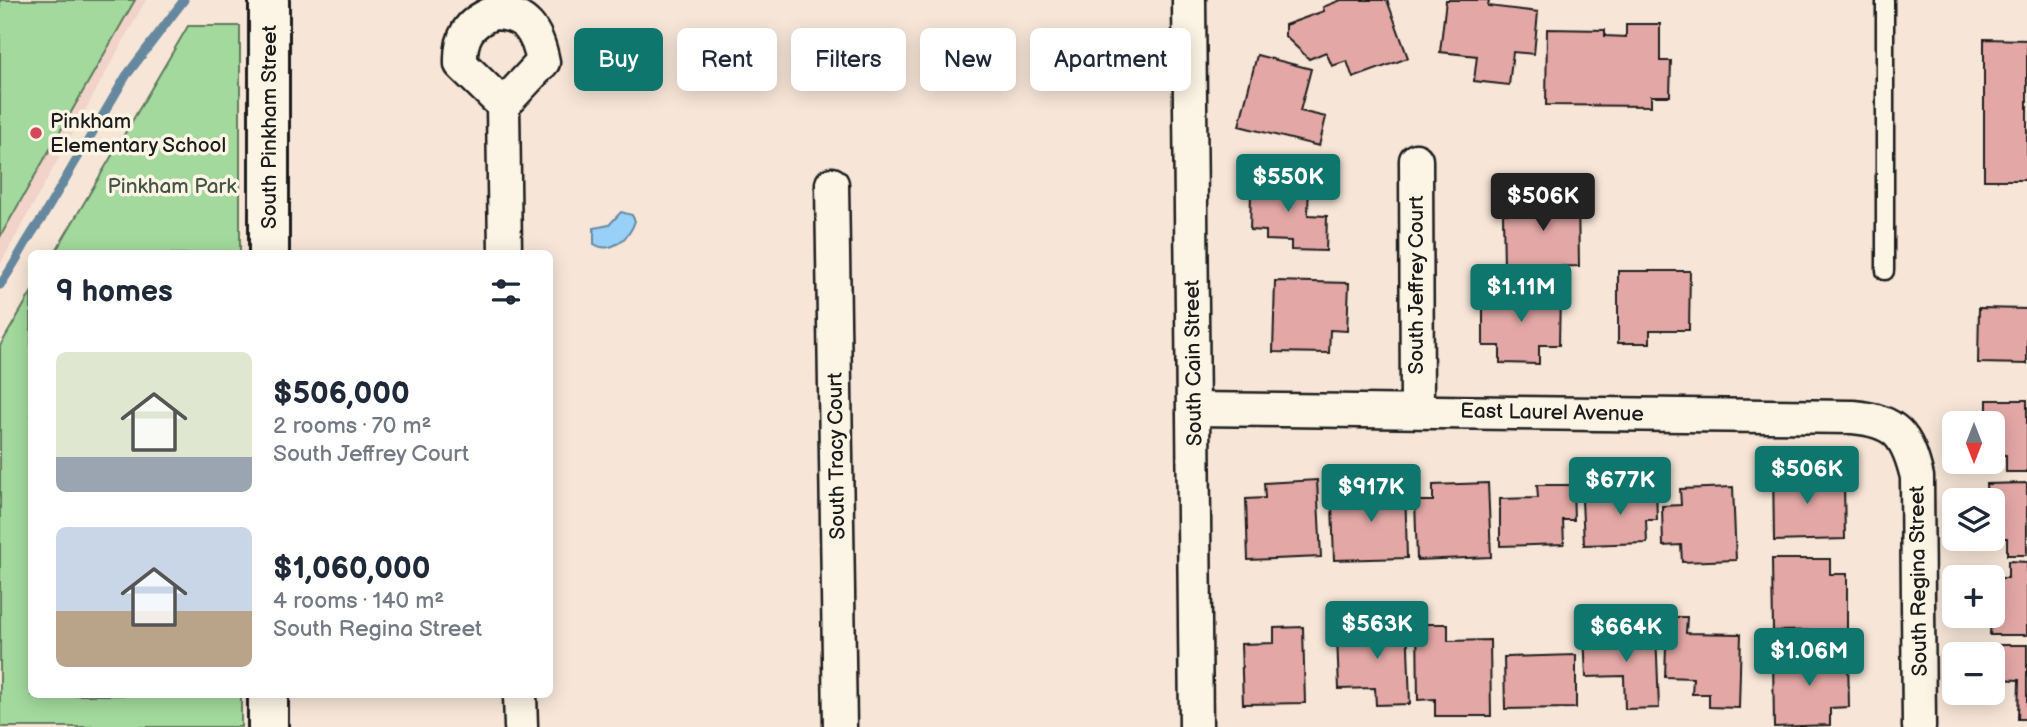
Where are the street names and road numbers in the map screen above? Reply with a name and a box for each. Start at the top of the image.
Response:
street label: South Pinkham Street [257,25,282,229]
street label: South Jeffrey Court [1404,195,1429,374]
street label: South Cain Street [1180,279,1207,446]
street label: South Tracy Court [823,372,850,540]
street label: East Laurel Avenue [1460,398,1644,427]
street label: South Regina Street [1904,485,1933,677]

